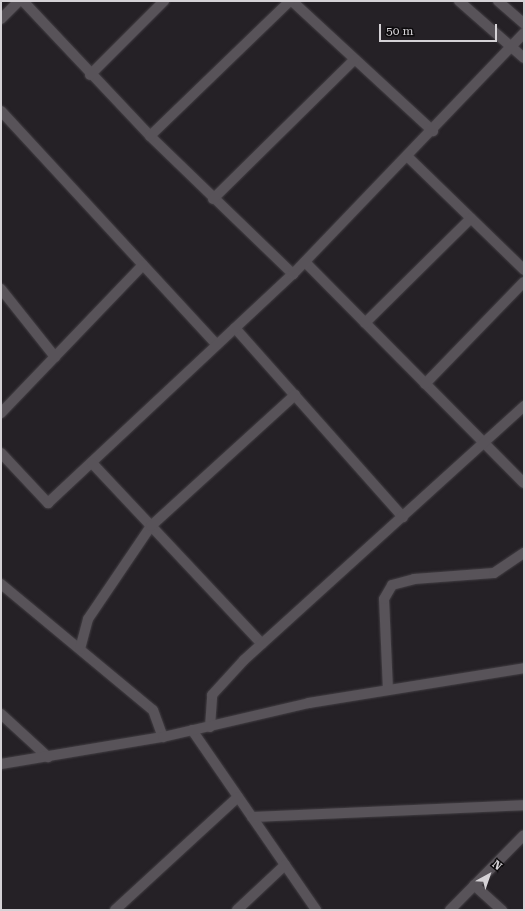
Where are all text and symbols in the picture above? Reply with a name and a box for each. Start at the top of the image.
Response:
scale bar [381,16,499,42]
text: 50 m [386,24,413,38]
north arrow [469,855,509,895]
text: N [490,858,504,873]

